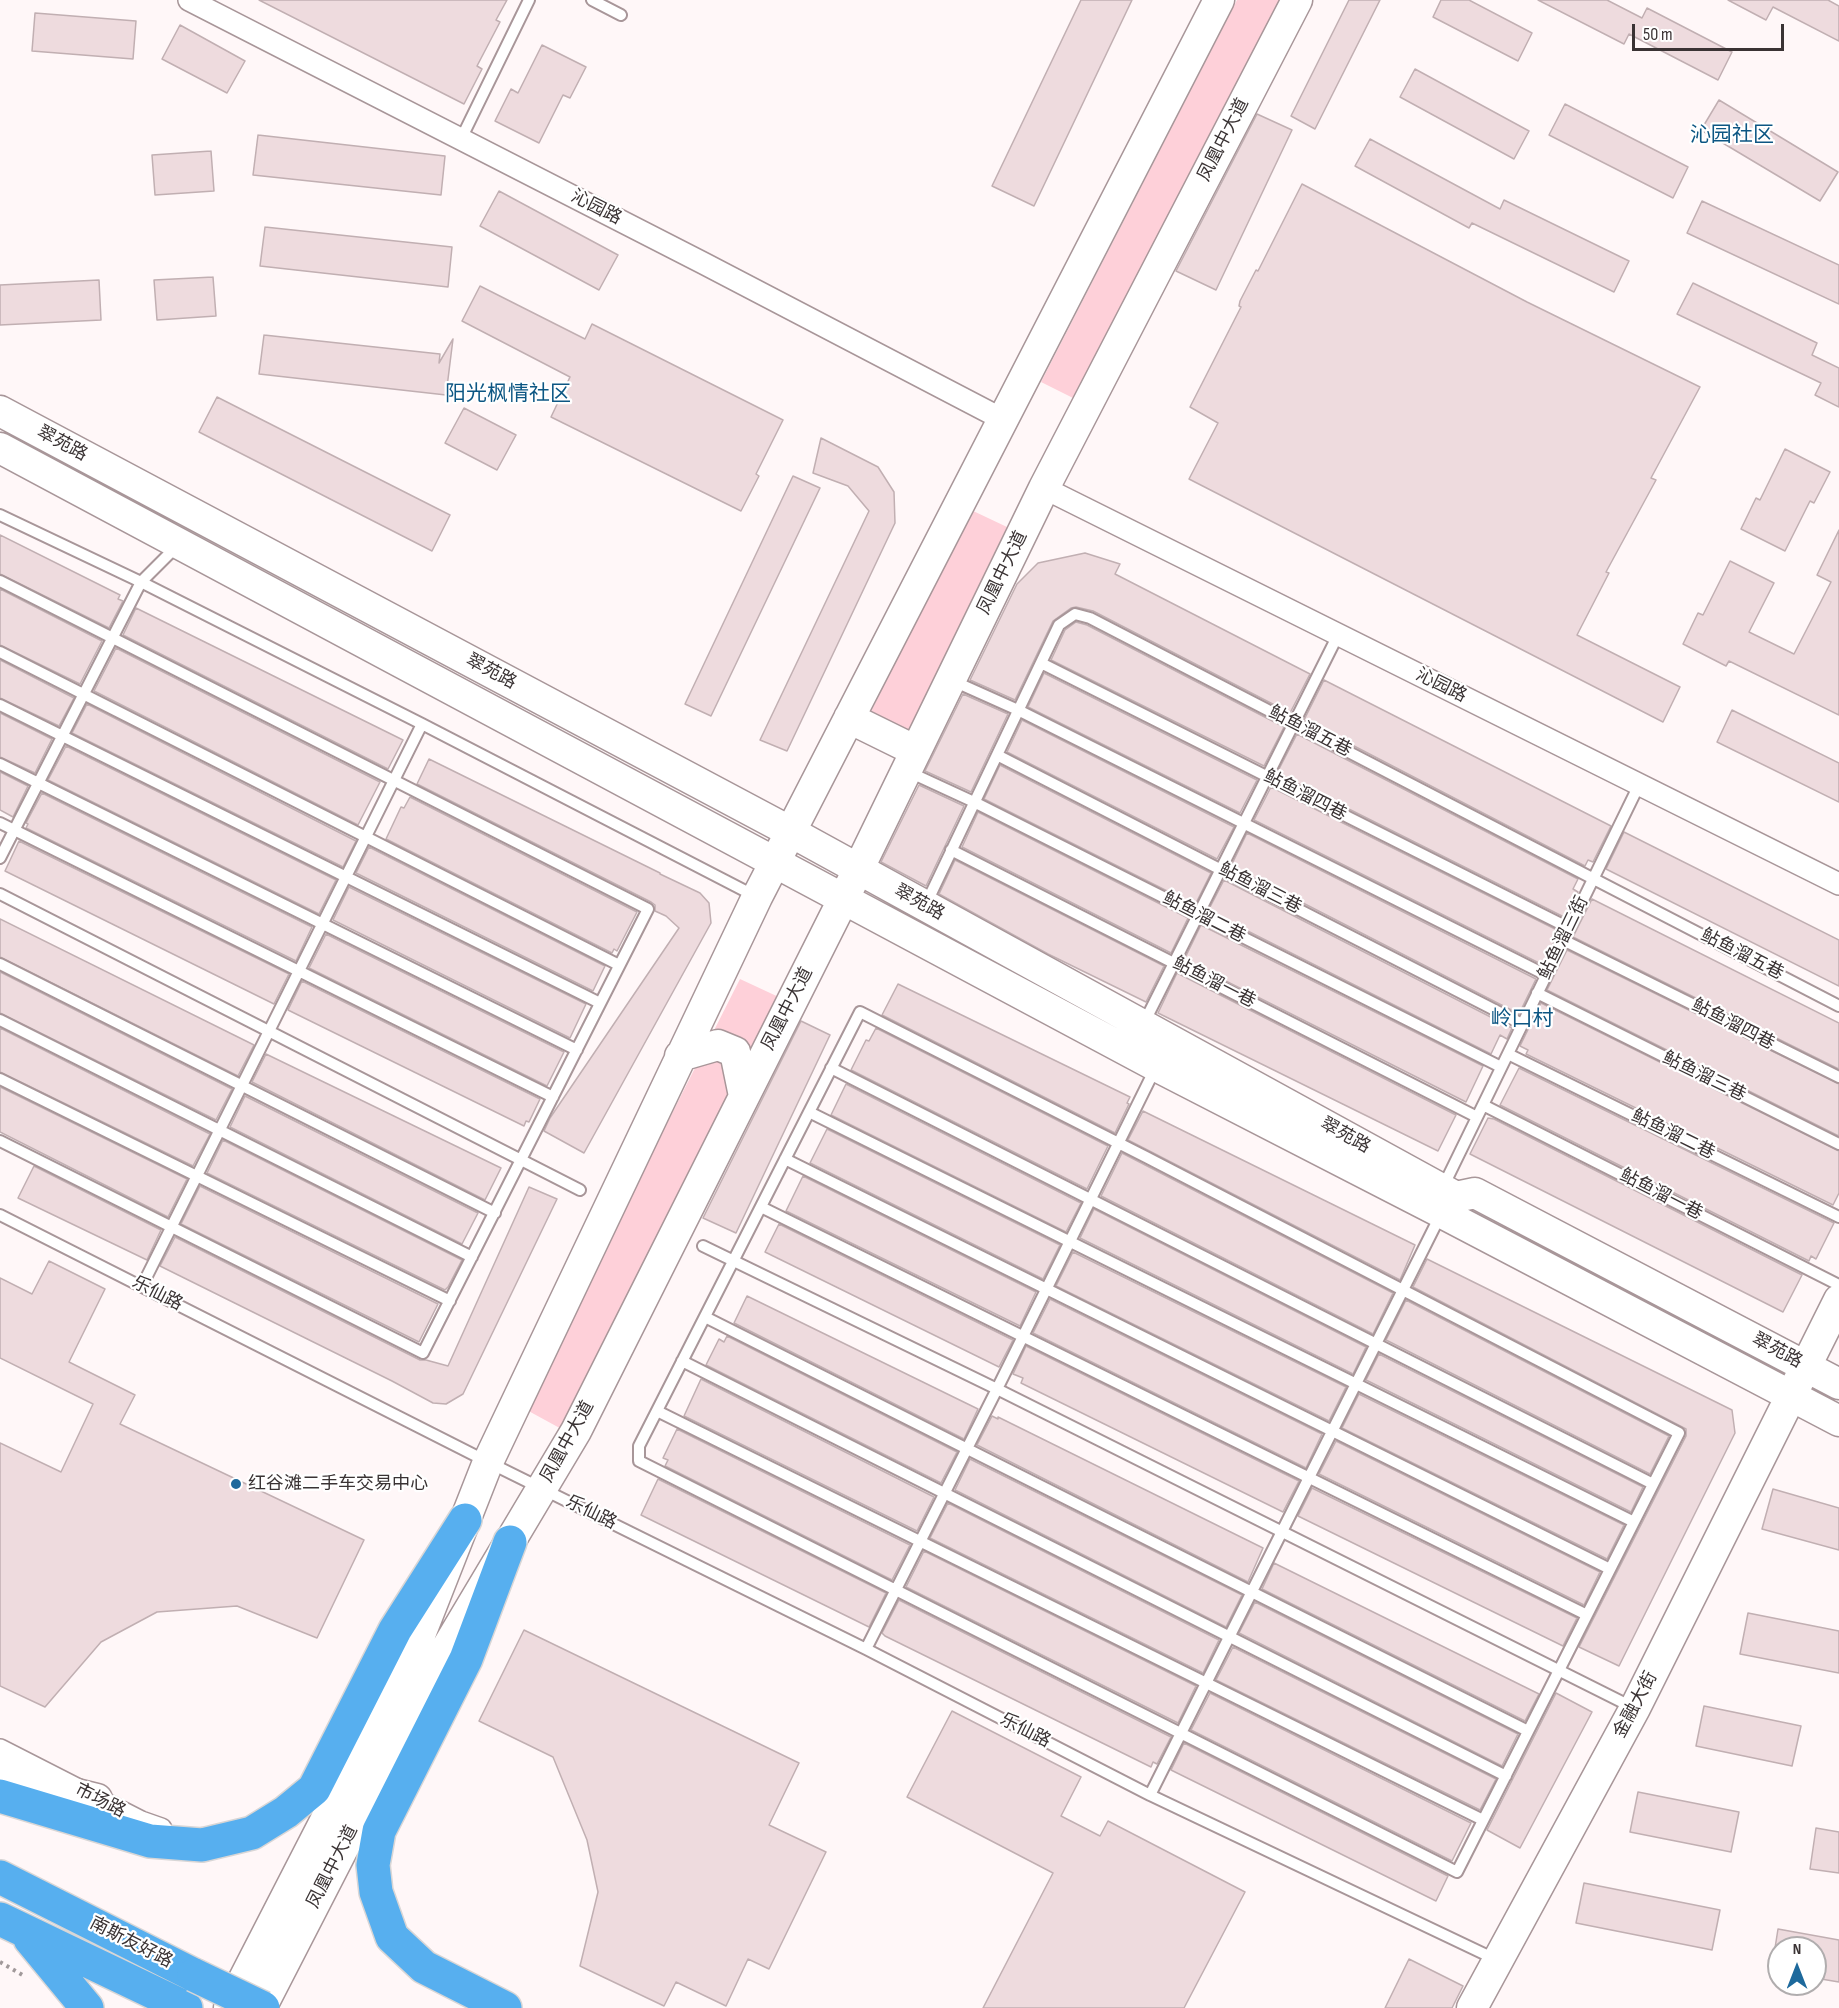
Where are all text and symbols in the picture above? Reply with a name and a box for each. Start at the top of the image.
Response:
scale bar [1635,12,1786,50]
text: 50 m [1643,24,1673,45]
street label: 凤凰中大道 [1194,95,1254,185]
district label: 沁园社区 [1690,123,1774,149]
street label: 沁园路 [567,186,625,230]
district label: 阳光枫情社区 [445,382,571,408]
street label: 翠苑路 [33,422,91,466]
street label: 凤凰中大道 [974,528,1032,618]
street label: 翠苑路 [462,650,520,694]
street label: 沁园路 [1412,664,1470,708]
street label: 鲇鱼溜五巷 [1265,702,1355,762]
street label: 鲇鱼溜四巷 [1260,766,1350,826]
street label: 鲇鱼溜三巷 [1215,859,1305,919]
street label: 翠苑路 [890,880,948,926]
street label: 鲇鱼溜二巷 [1159,888,1249,948]
street label: 鲇鱼溜三街 [1535,893,1593,983]
street label: 鲇鱼溜五巷 [1697,925,1787,985]
street label: 鲇鱼溜一巷 [1169,953,1259,1013]
street label: 凤凰中大道 [758,964,818,1054]
street label: 鲇鱼溜四巷 [1688,995,1778,1055]
district label: 岭口村 [1491,1007,1553,1033]
street label: 鲇鱼溜三巷 [1659,1048,1749,1106]
street label: 鲇鱼溜二巷 [1628,1106,1718,1164]
street label: 翠苑路 [1316,1113,1374,1159]
street label: 鲇鱼溜一巷 [1616,1165,1706,1225]
street label: 乐仙路 [128,1272,186,1316]
street label: 翠苑路 [1748,1329,1806,1373]
street label: 凤凰中大道 [537,1397,599,1487]
place label: 红谷滩二手车交易中心 [248,1473,428,1495]
marker: 红谷滩二手车交易中心 [229,1477,243,1491]
street label: 乐仙路 [562,1491,620,1535]
street label: 金融大街 [1610,1668,1662,1742]
street label: 乐仙路 [996,1709,1054,1753]
street label: 市场路 [71,1779,129,1823]
street label: 凤凰中大道 [303,1822,363,1912]
street label: 南斯友好路 [86,1913,176,1973]
north arrow [1767,1936,1827,1996]
text: N [1793,1940,1801,1959]

